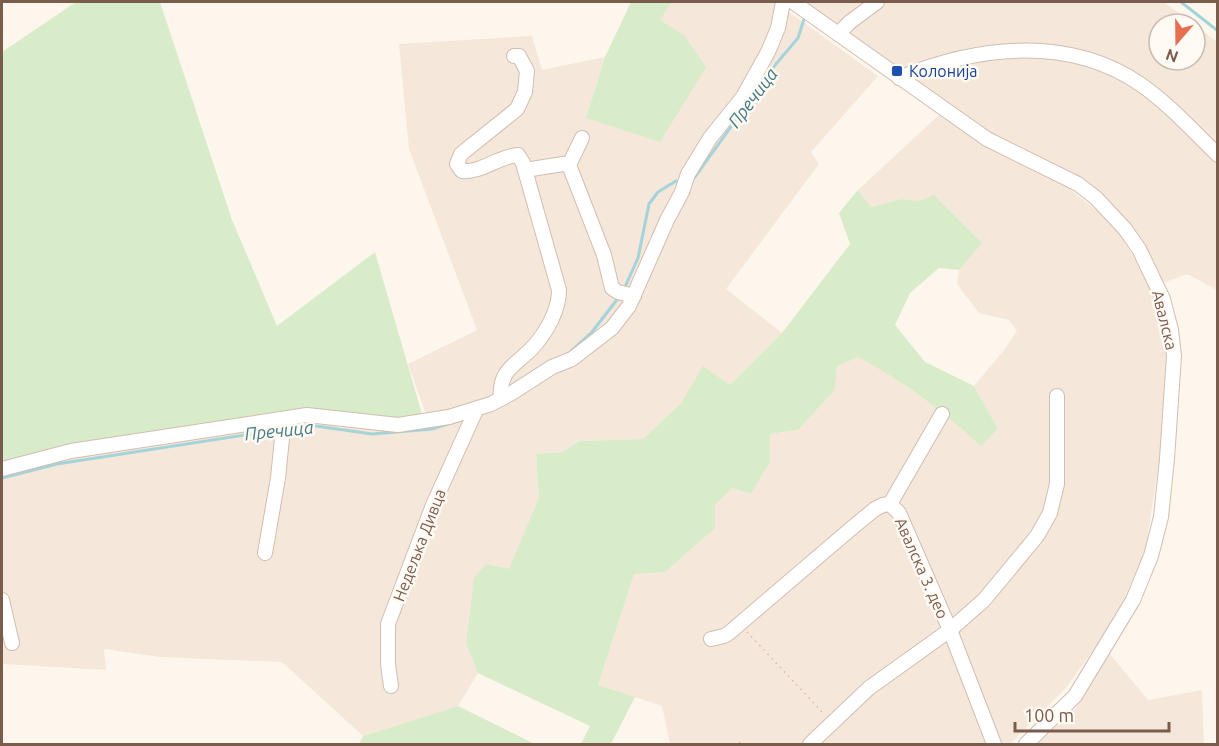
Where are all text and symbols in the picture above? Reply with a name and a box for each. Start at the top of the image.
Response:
north arrow [1147,12,1207,72]
text: N [1163,46,1181,67]
place label: Колонија [909,62,978,80]
water label: Пречица [723,64,781,131]
marker: Колонија [890,64,904,78]
street label: Авалска [1149,288,1181,352]
water label: Пречица [243,416,315,444]
street label: Недељка Дивца [389,486,449,604]
street label: Авалска 3. део [892,515,952,621]
scale bar [1015,695,1170,733]
text: 100 m [1024,705,1074,725]

